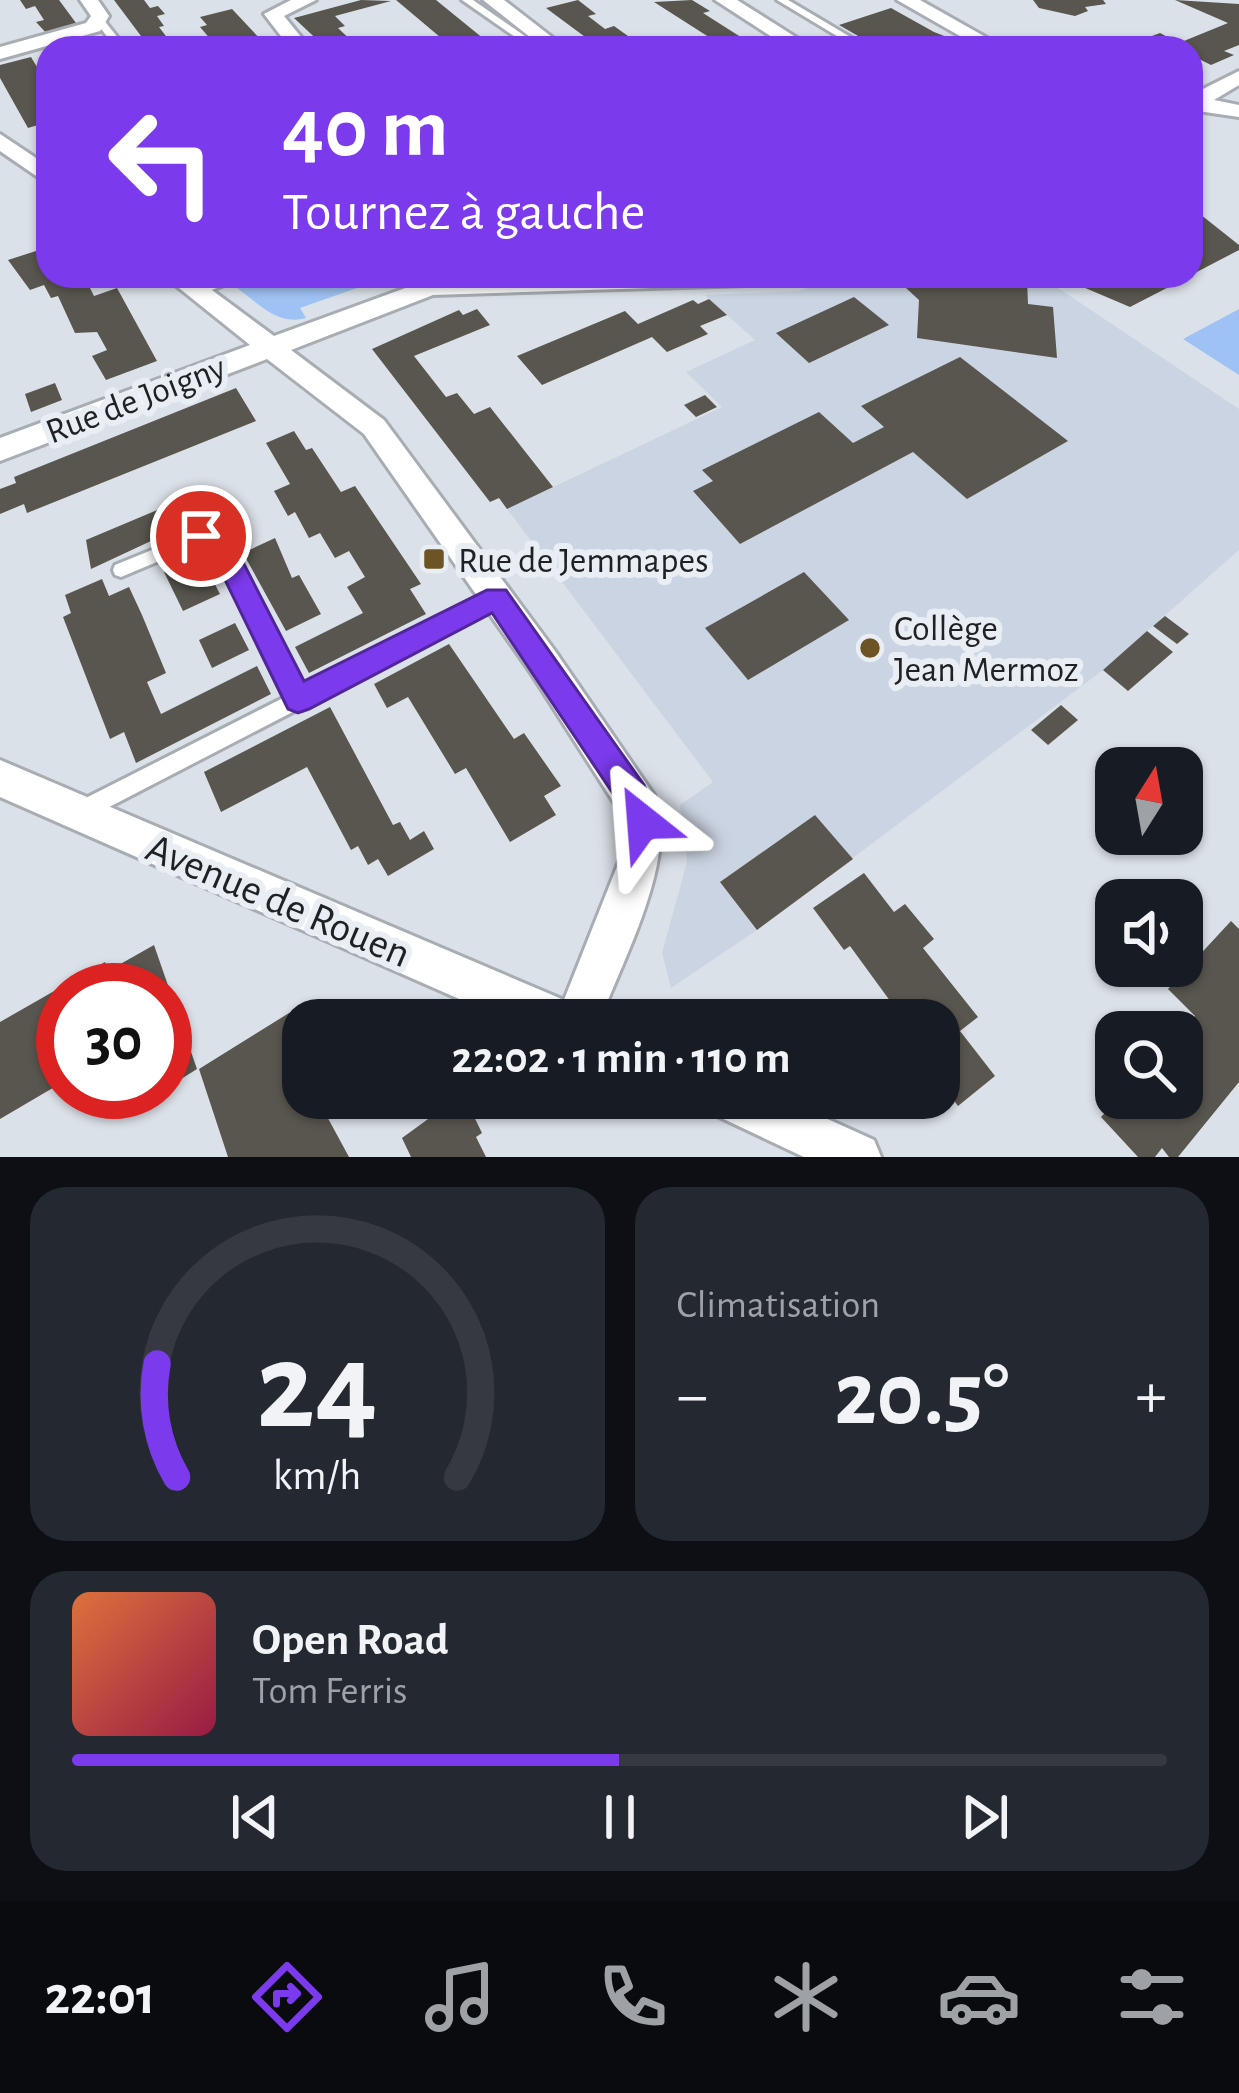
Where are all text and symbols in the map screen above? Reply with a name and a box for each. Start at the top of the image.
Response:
icon: left [84,84,240,240]
text: 40 m [282,88,449,172]
text: Tournez à gauche [282,186,645,240]
street label: Rue de Joigny [41,349,230,451]
pin [150,485,252,587]
icon: arrive [168,503,234,569]
place label: Rue de Jemmapes [458,543,708,579]
marker: Rue de Jemmapes [421,546,447,572]
place label: Collège Jean Mermoz [894,611,1079,688]
marker: Collège Jean Mermoz [857,635,883,661]
north arrow [1095,747,1203,855]
map controls [1095,747,1203,1119]
position arrow [580,759,706,885]
street label: Avenue de Rouen [140,826,416,975]
button: sound [1095,879,1203,987]
speed limit sign: 30 [36,963,192,1119]
button: search [1095,1011,1203,1119]
text: 22:02 · 1 min · 110 m [452,1036,790,1081]
text: Climatisation [677,1286,880,1325]
text: 24 [256,1326,378,1451]
text: 20.5° [834,1351,1009,1441]
text: − [677,1363,708,1429]
text: + [1135,1363,1167,1429]
text: km/h [273,1455,361,1498]
text: Open Road [252,1618,449,1663]
text: Tom Ferris [252,1672,408,1711]
icon: previous [222,1784,288,1850]
icon: pause [587,1784,653,1850]
icon: next [952,1784,1018,1850]
icon: directions [245,1955,329,2039]
icon: music [418,1955,502,2039]
icon: phone [591,1955,675,2039]
icon: climate [764,1955,848,2039]
icon: car [937,1955,1021,2039]
icon: filters [1110,1955,1194,2039]
text: 22:01 [45,1970,155,2024]

